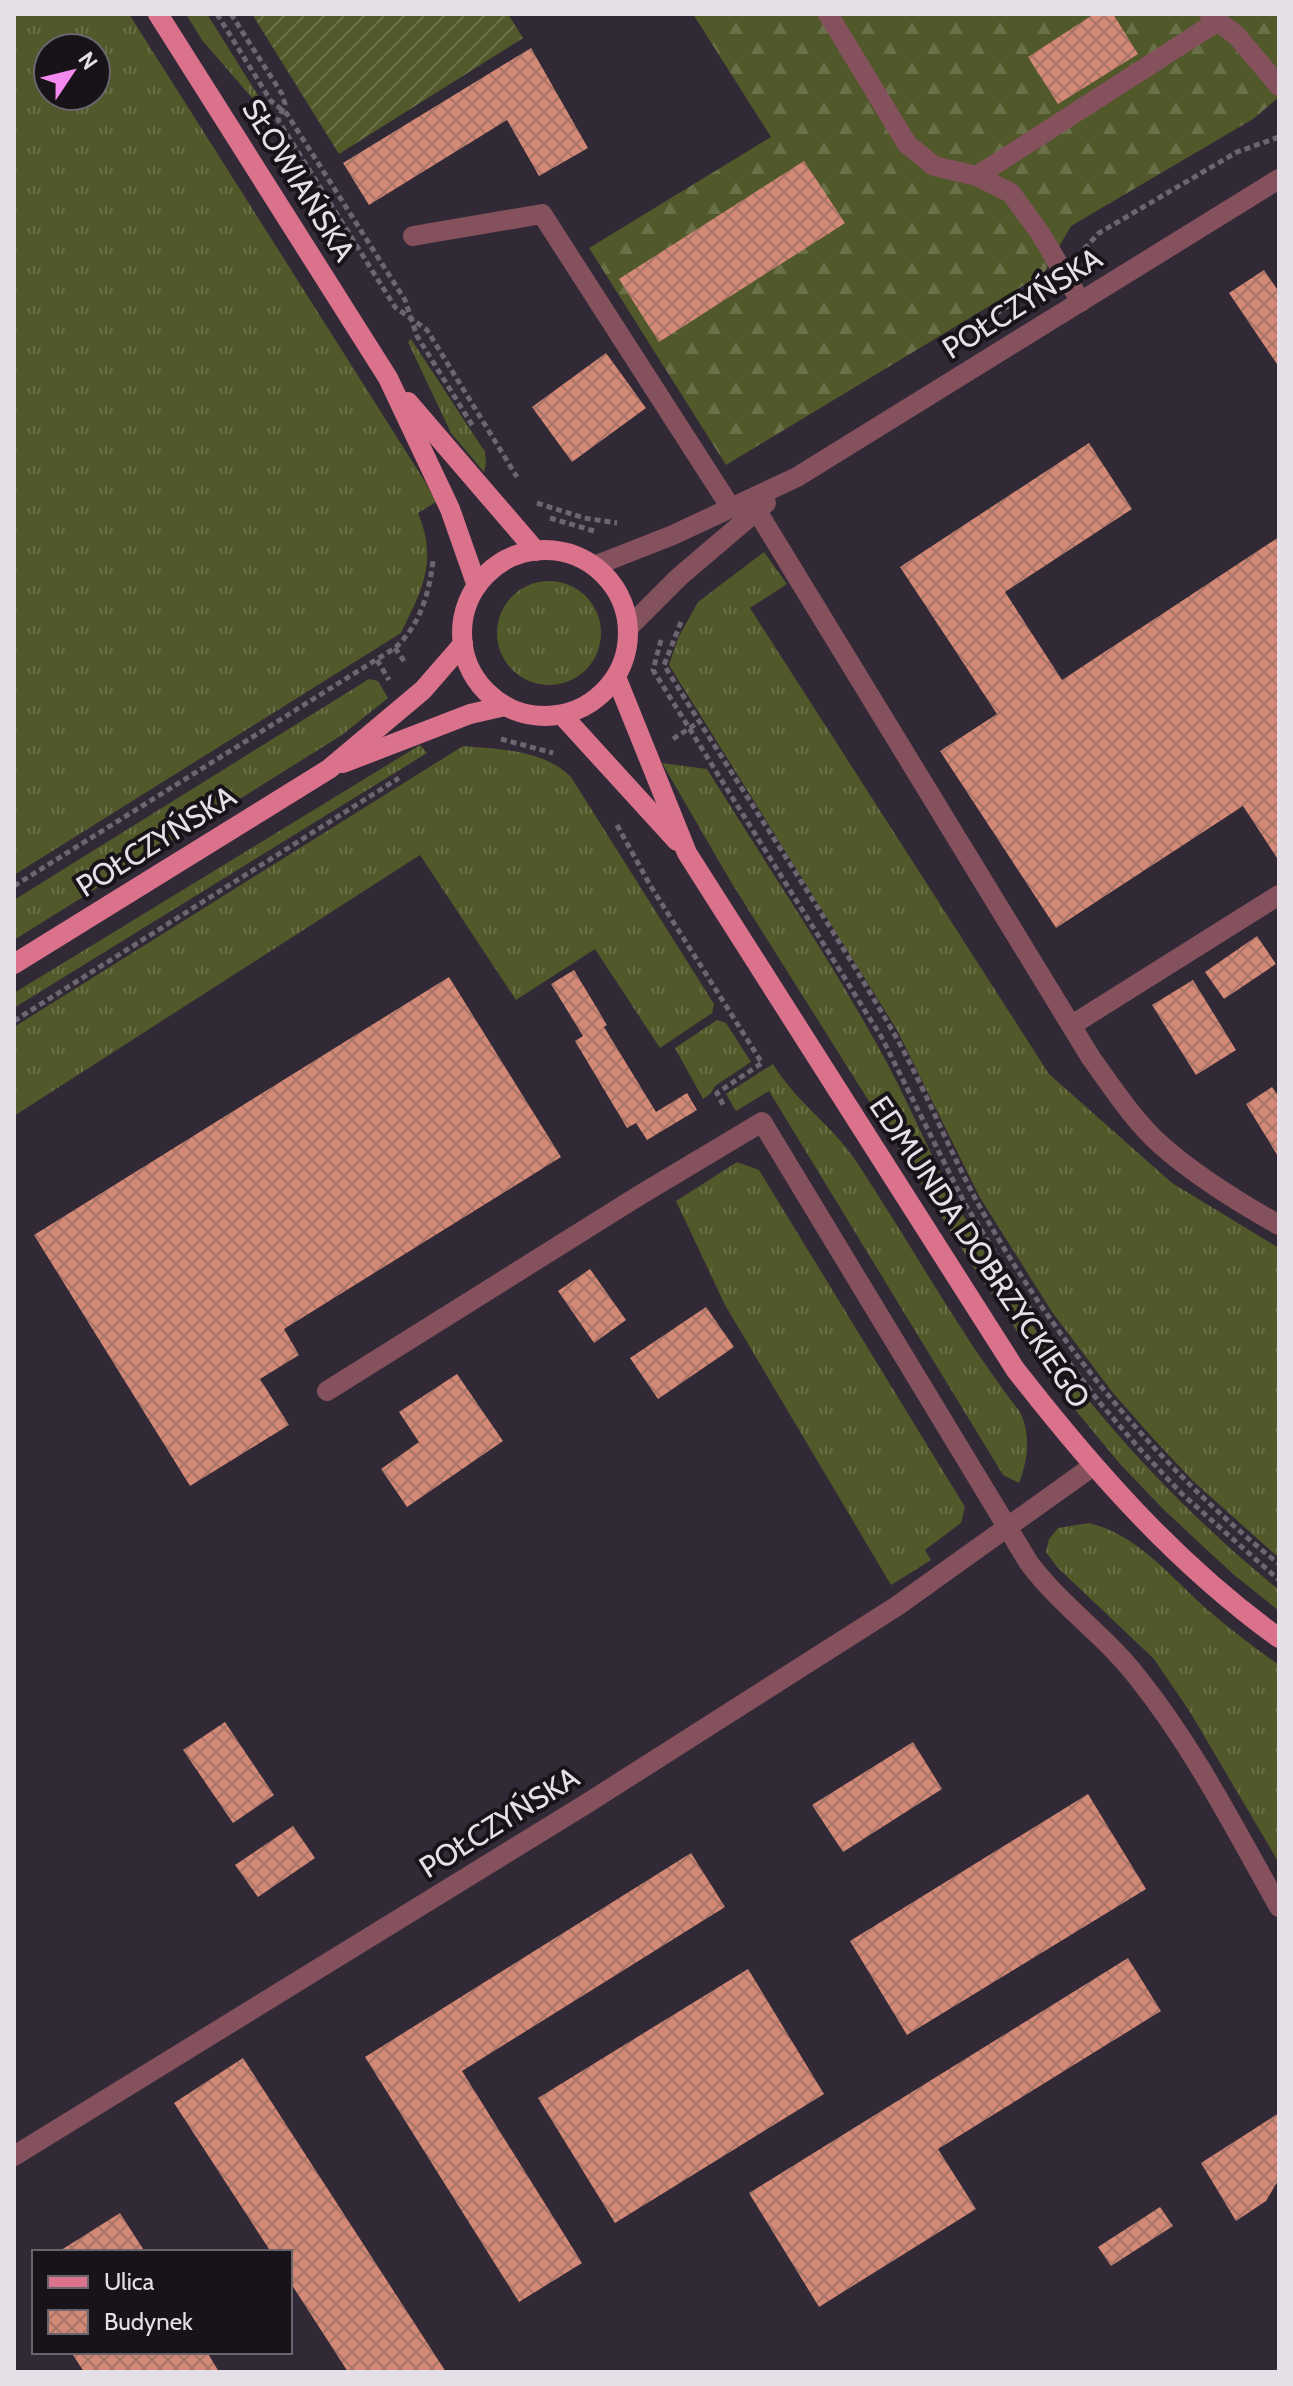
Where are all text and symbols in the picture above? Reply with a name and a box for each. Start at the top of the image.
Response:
north arrow [32,32,112,112]
text: N [72,47,103,75]
street label: SŁOWIAŃSKA [235,92,364,268]
street label: POŁCZYŃSKA [935,239,1109,367]
street label: POŁCZYŃSKA [69,777,243,905]
street label: EDMUNDA DOBRZYCKIEGO [862,1089,1098,1415]
street label: POŁCZYŃSKA [412,1758,586,1886]
legend [32,2250,292,2354]
text: Ulica [104,2267,155,2296]
text: Budynek [104,2307,193,2336]

